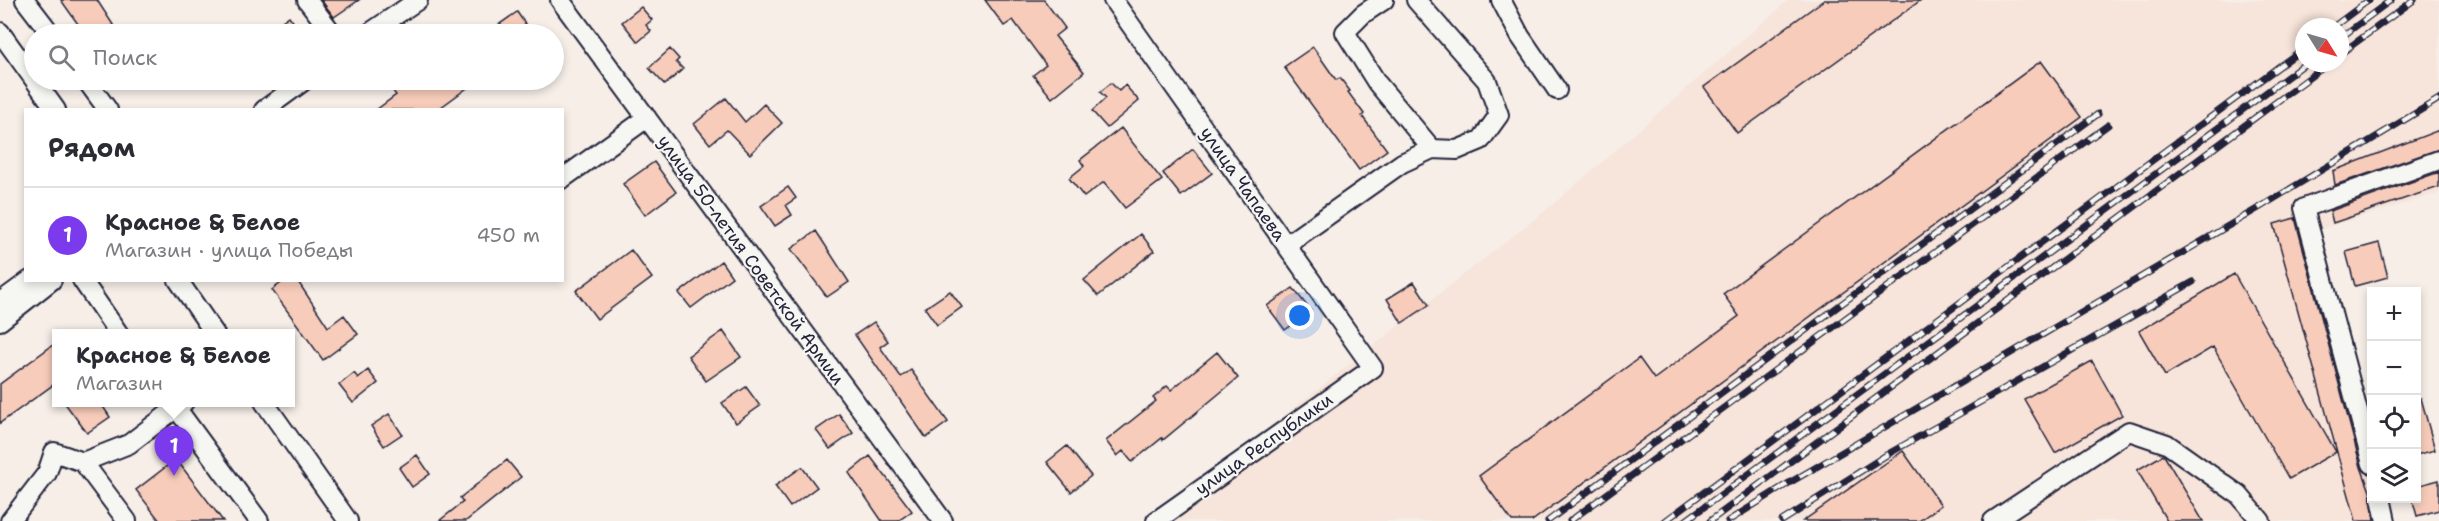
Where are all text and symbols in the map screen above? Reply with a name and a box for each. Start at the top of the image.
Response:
north arrow [2295,18,2349,72]
search box [24,24,564,90]
icon: search [45,41,78,74]
text: Поиск [93,43,157,72]
street label: улица Чапаева [1195,122,1291,246]
text: Рядом [48,130,135,165]
street label: улица 50-летия Советской Армии [652,130,850,390]
text: Красное & Белое [105,208,300,237]
text: 1 [63,222,72,248]
text: 450 m [476,222,540,248]
text: Магазин · улица Победы [105,237,353,263]
map controls [2367,287,2421,503]
button: + [2367,287,2421,341]
your location [1285,301,1314,330]
popup [52,329,295,407]
text: Красное & Белое [76,341,271,370]
button: − [2367,341,2421,395]
text: Магазин [76,370,163,396]
street label: улица Республики [1190,387,1338,501]
button: locate [2367,395,2421,449]
pin: 1 [154,426,194,476]
button: layers [2367,449,2421,503]

